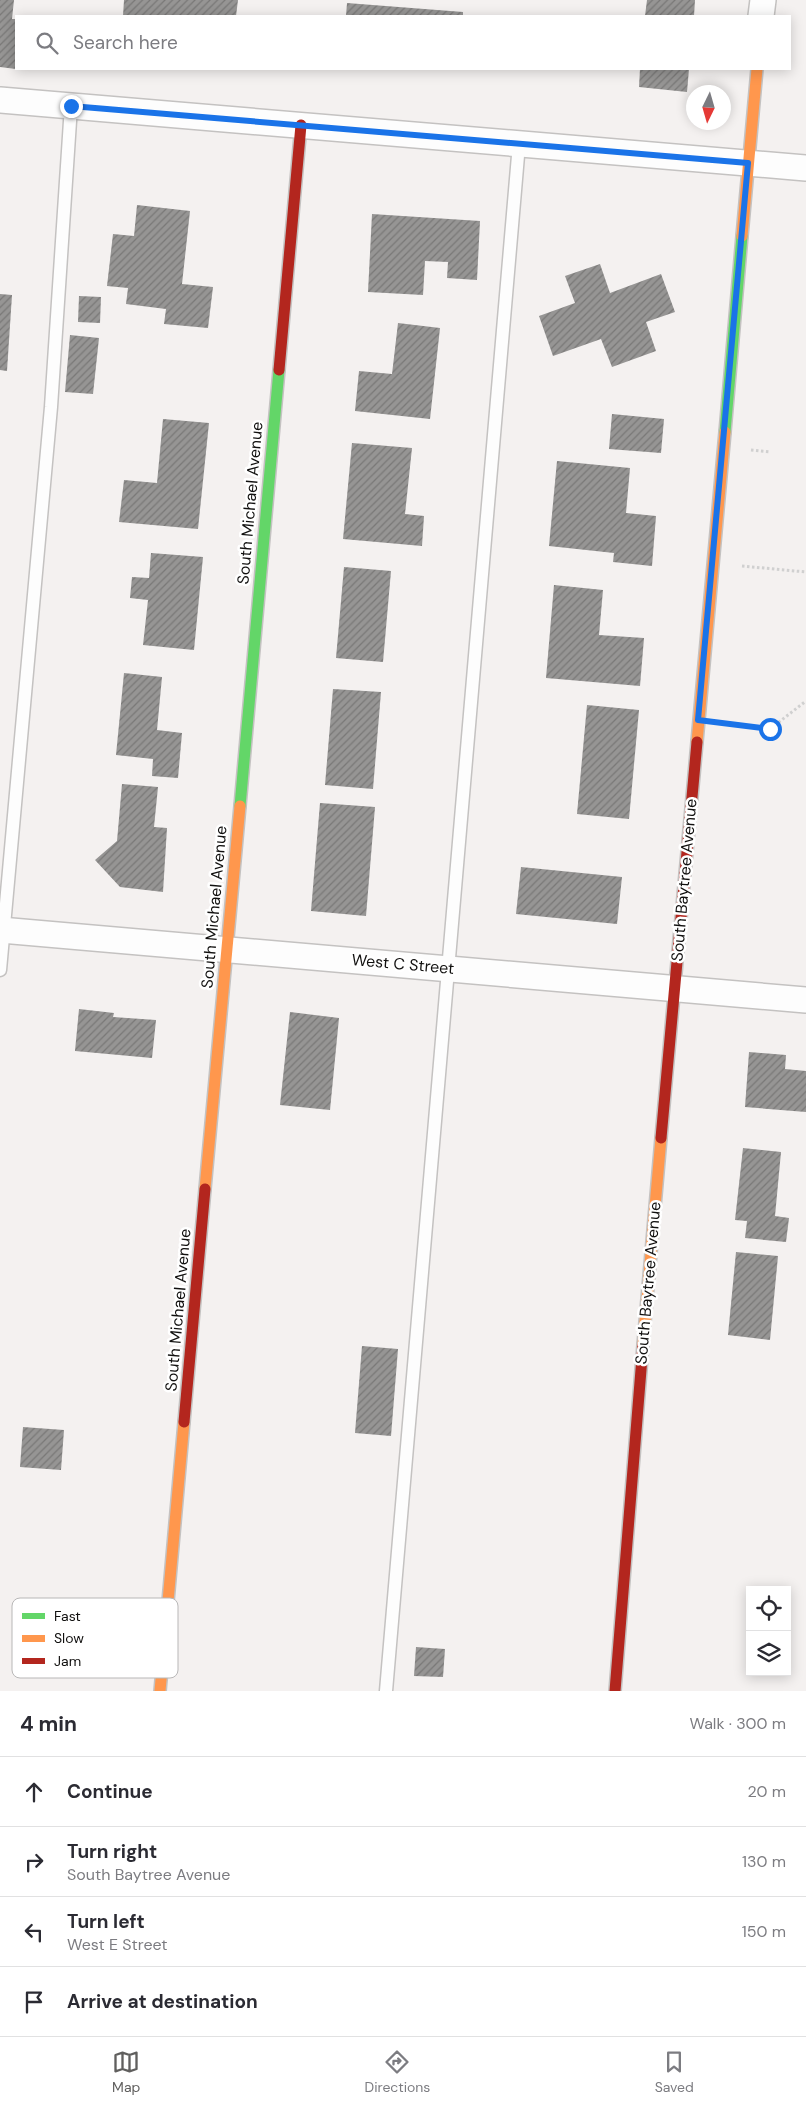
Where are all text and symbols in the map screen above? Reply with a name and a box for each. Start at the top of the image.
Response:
search box [15,15,791,70]
icon: search [33,29,61,57]
text: Search here [73,30,178,55]
north arrow [686,85,731,130]
route end [60,95,83,118]
street label: South Michael Avenue [232,421,268,585]
route start [759,718,782,741]
street label: South Baytree Avenue [666,798,702,962]
street label: South Michael Avenue [196,825,232,989]
street label: West C Street [351,949,455,979]
street label: South Baytree Avenue [630,1201,666,1365]
street label: South Michael Avenue [160,1228,196,1392]
map controls [746,1586,791,1676]
button: locate [746,1586,791,1631]
legend [12,1598,178,1678]
text: Fast [54,1607,81,1625]
text: Slow [54,1629,84,1647]
button: layers [746,1631,791,1676]
text: Jam [54,1652,81,1670]
text: 4 min [20,1710,77,1738]
text: Walk · 300 m [689,1713,786,1734]
icon: ahead [20,1778,48,1806]
text: Continue [67,1779,153,1804]
text: 20 m [747,1781,786,1802]
text: Turn right [67,1839,157,1864]
icon: right [20,1848,48,1876]
text: 130 m [742,1851,786,1872]
text: South Baytree Avenue [67,1864,230,1885]
text: Turn left [67,1909,145,1934]
icon: left [20,1918,48,1946]
text: 150 m [742,1921,786,1942]
text: West E Street [67,1934,168,1955]
icon: arrive [20,1988,48,2016]
text: Arrive at destination [67,1989,258,2014]
tab: Map [112,2048,140,2096]
tab: Directions [365,2048,430,2096]
tab: Saved [655,2048,694,2096]

